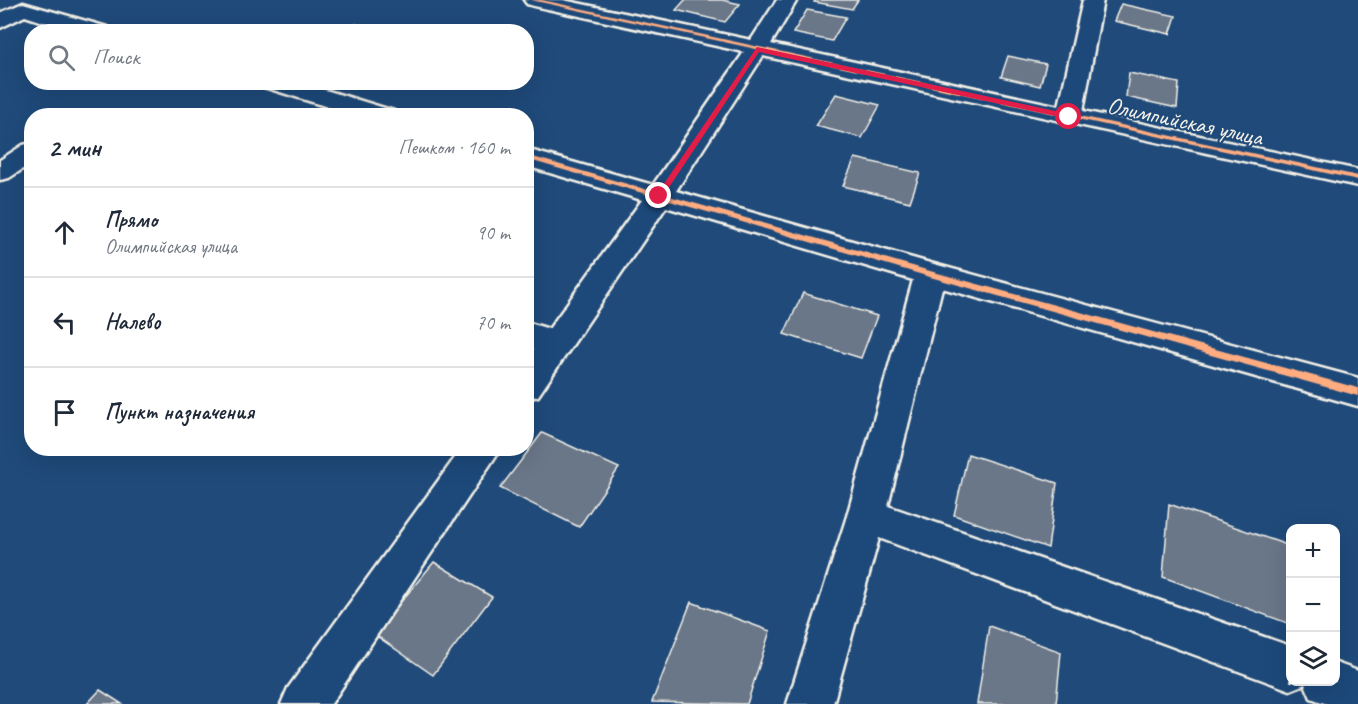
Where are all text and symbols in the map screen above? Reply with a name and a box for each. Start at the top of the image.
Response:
search box [24,24,534,90]
icon: search [45,41,78,74]
text: Поиск [93,43,139,71]
street label: Олимпийская улица [1104,90,1267,152]
route start [1055,103,1081,129]
text: 2 мин [48,131,101,164]
text: Пешком · 160 m [398,135,510,160]
route end [645,182,671,208]
text: Прямо [105,206,157,234]
icon: ahead [48,216,81,249]
text: 90 m [476,220,510,245]
text: Олимпийская улица [105,234,237,259]
icon: left [48,306,81,339]
text: Налево [105,308,161,336]
text: 70 m [476,310,510,335]
icon: arrive [48,396,81,429]
text: Пункт назначения [105,398,254,426]
map controls [1286,524,1340,686]
button: + [1286,524,1340,578]
button: − [1286,578,1340,632]
button: layers [1286,632,1340,686]

